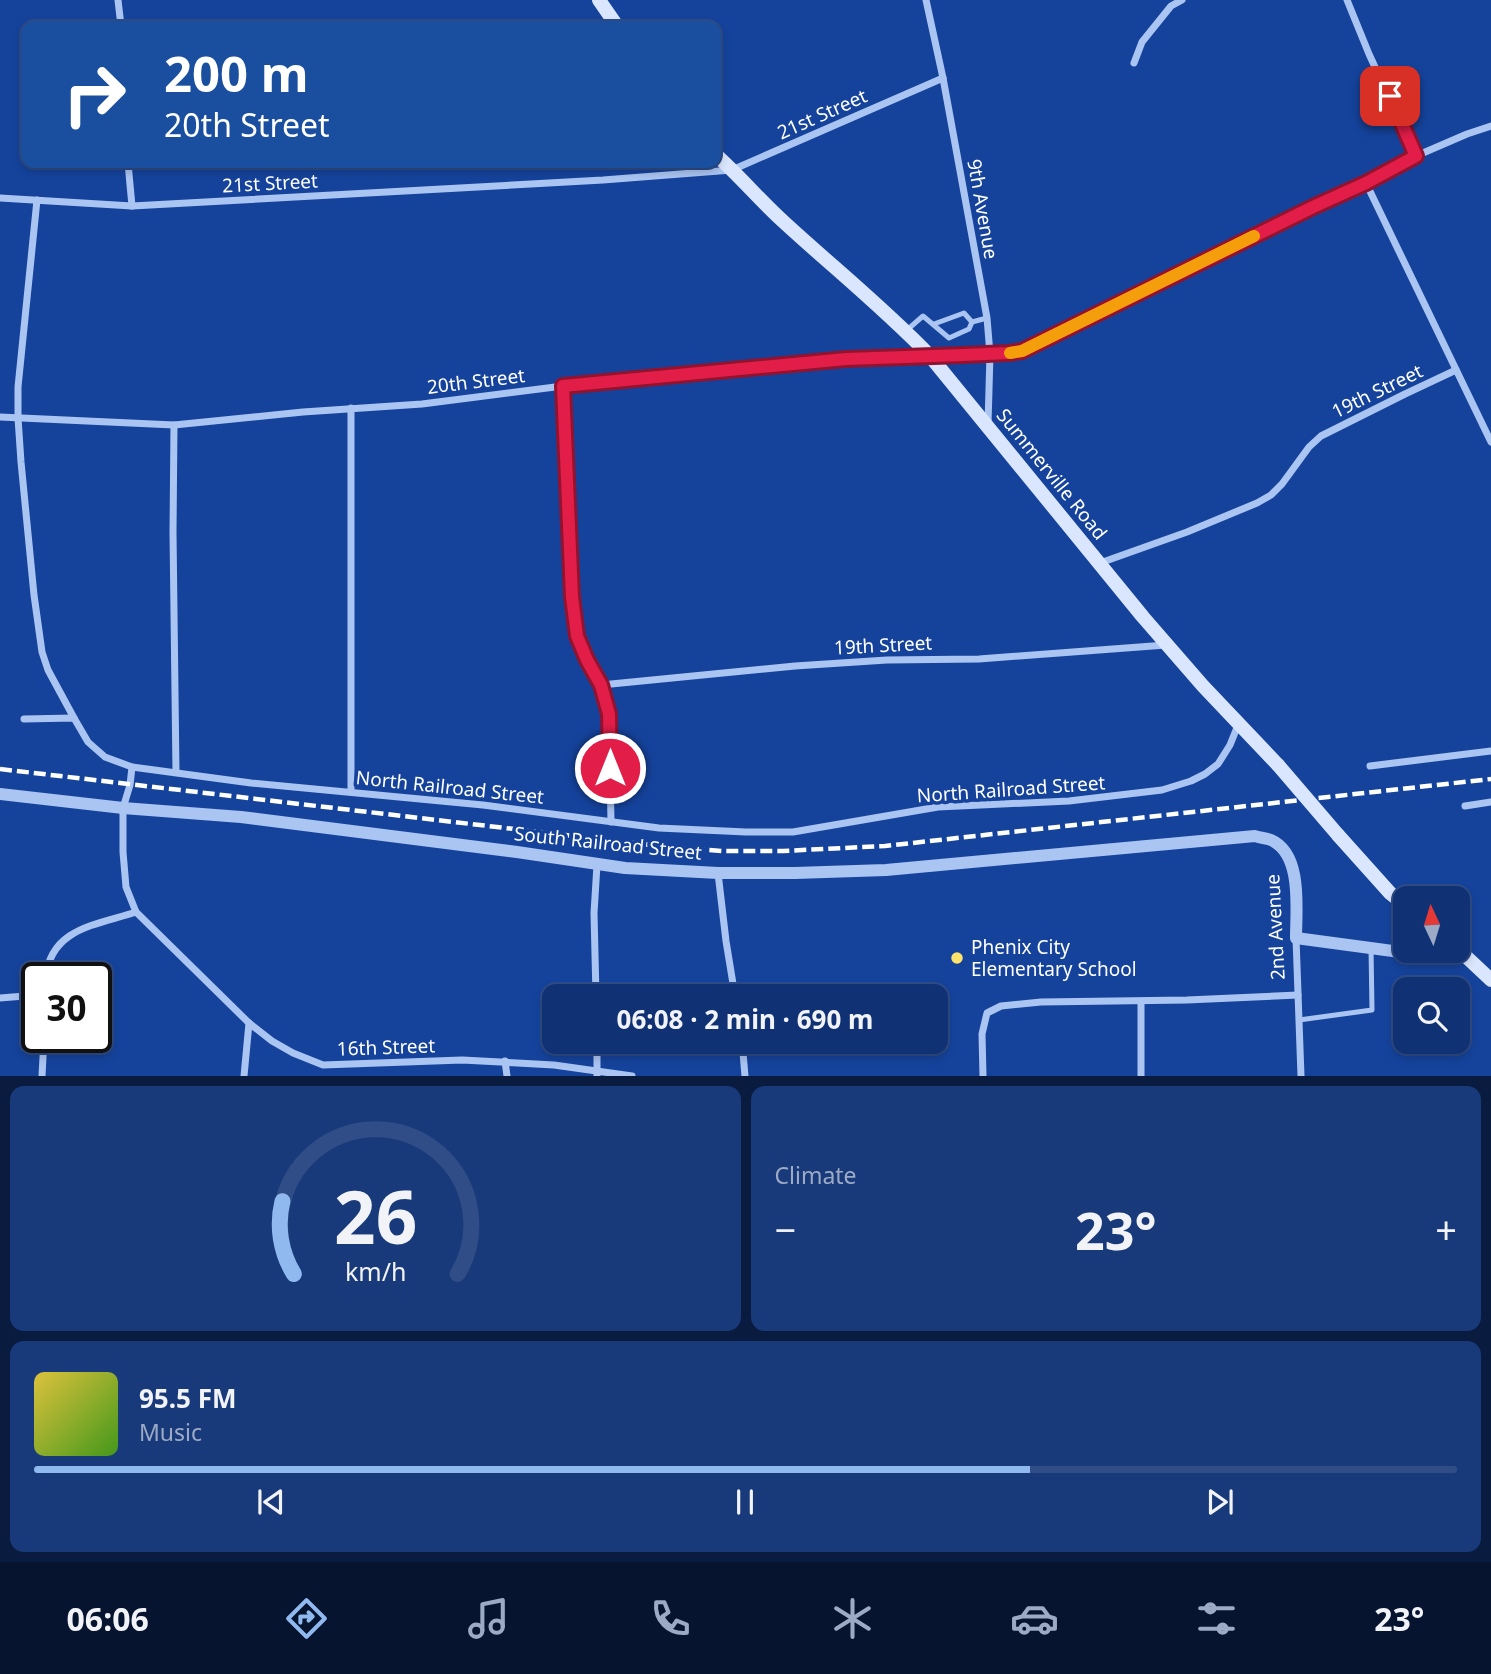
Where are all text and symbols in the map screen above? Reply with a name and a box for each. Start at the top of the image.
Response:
text: 200 m [164,40,309,106]
icon: right [49,49,140,140]
pin [1360,66,1420,126]
icon: arrive [1371,77,1409,115]
street label: 21st Street [773,83,871,145]
text: 20th Street [164,103,330,146]
street label: 9th Avenue [961,157,1005,261]
street label: 21st Street [222,168,319,198]
street label: 19th Street [1327,358,1427,424]
street label: 20th Street [426,362,527,400]
street label: Summerville Road [991,403,1113,545]
street label: 19th Street [833,629,933,661]
position arrow [573,731,647,805]
street label: North Railroad Street [355,764,545,810]
street label: North Railroad Street [916,769,1106,809]
street label: South Railroad Street [513,820,703,866]
street label: 2nd Avenue [1259,873,1291,981]
north arrow [1393,886,1470,962]
map controls [1393,886,1470,1054]
place label: Phenix City Elementary School [971,934,1137,982]
marker: Phenix City Elementary School [949,950,965,966]
speed limit sign: 30 [21,962,112,1053]
button: search [1393,977,1470,1054]
text: 06:08 · 2 min · 690 m [617,1001,873,1037]
street label: 16th Street [336,1032,436,1062]
text: Climate [775,1159,857,1191]
text: 26 [334,1167,417,1266]
text: 23° [1075,1194,1157,1265]
text: − [775,1203,796,1255]
text: + [1435,1203,1457,1255]
text: km/h [344,1254,406,1288]
text: 95.5 FM [139,1380,236,1416]
text: Music [139,1416,202,1448]
icon: previous [252,1483,290,1521]
icon: pause [726,1483,764,1521]
icon: next [1201,1483,1239,1521]
icon: directions [282,1594,331,1643]
icon: music [464,1594,513,1643]
icon: phone [646,1594,695,1643]
icon: climate [828,1594,877,1643]
icon: car [1010,1594,1059,1643]
icon: filters [1192,1594,1241,1643]
text: 06:06 [67,1597,149,1640]
text: 23° [1374,1597,1424,1640]

